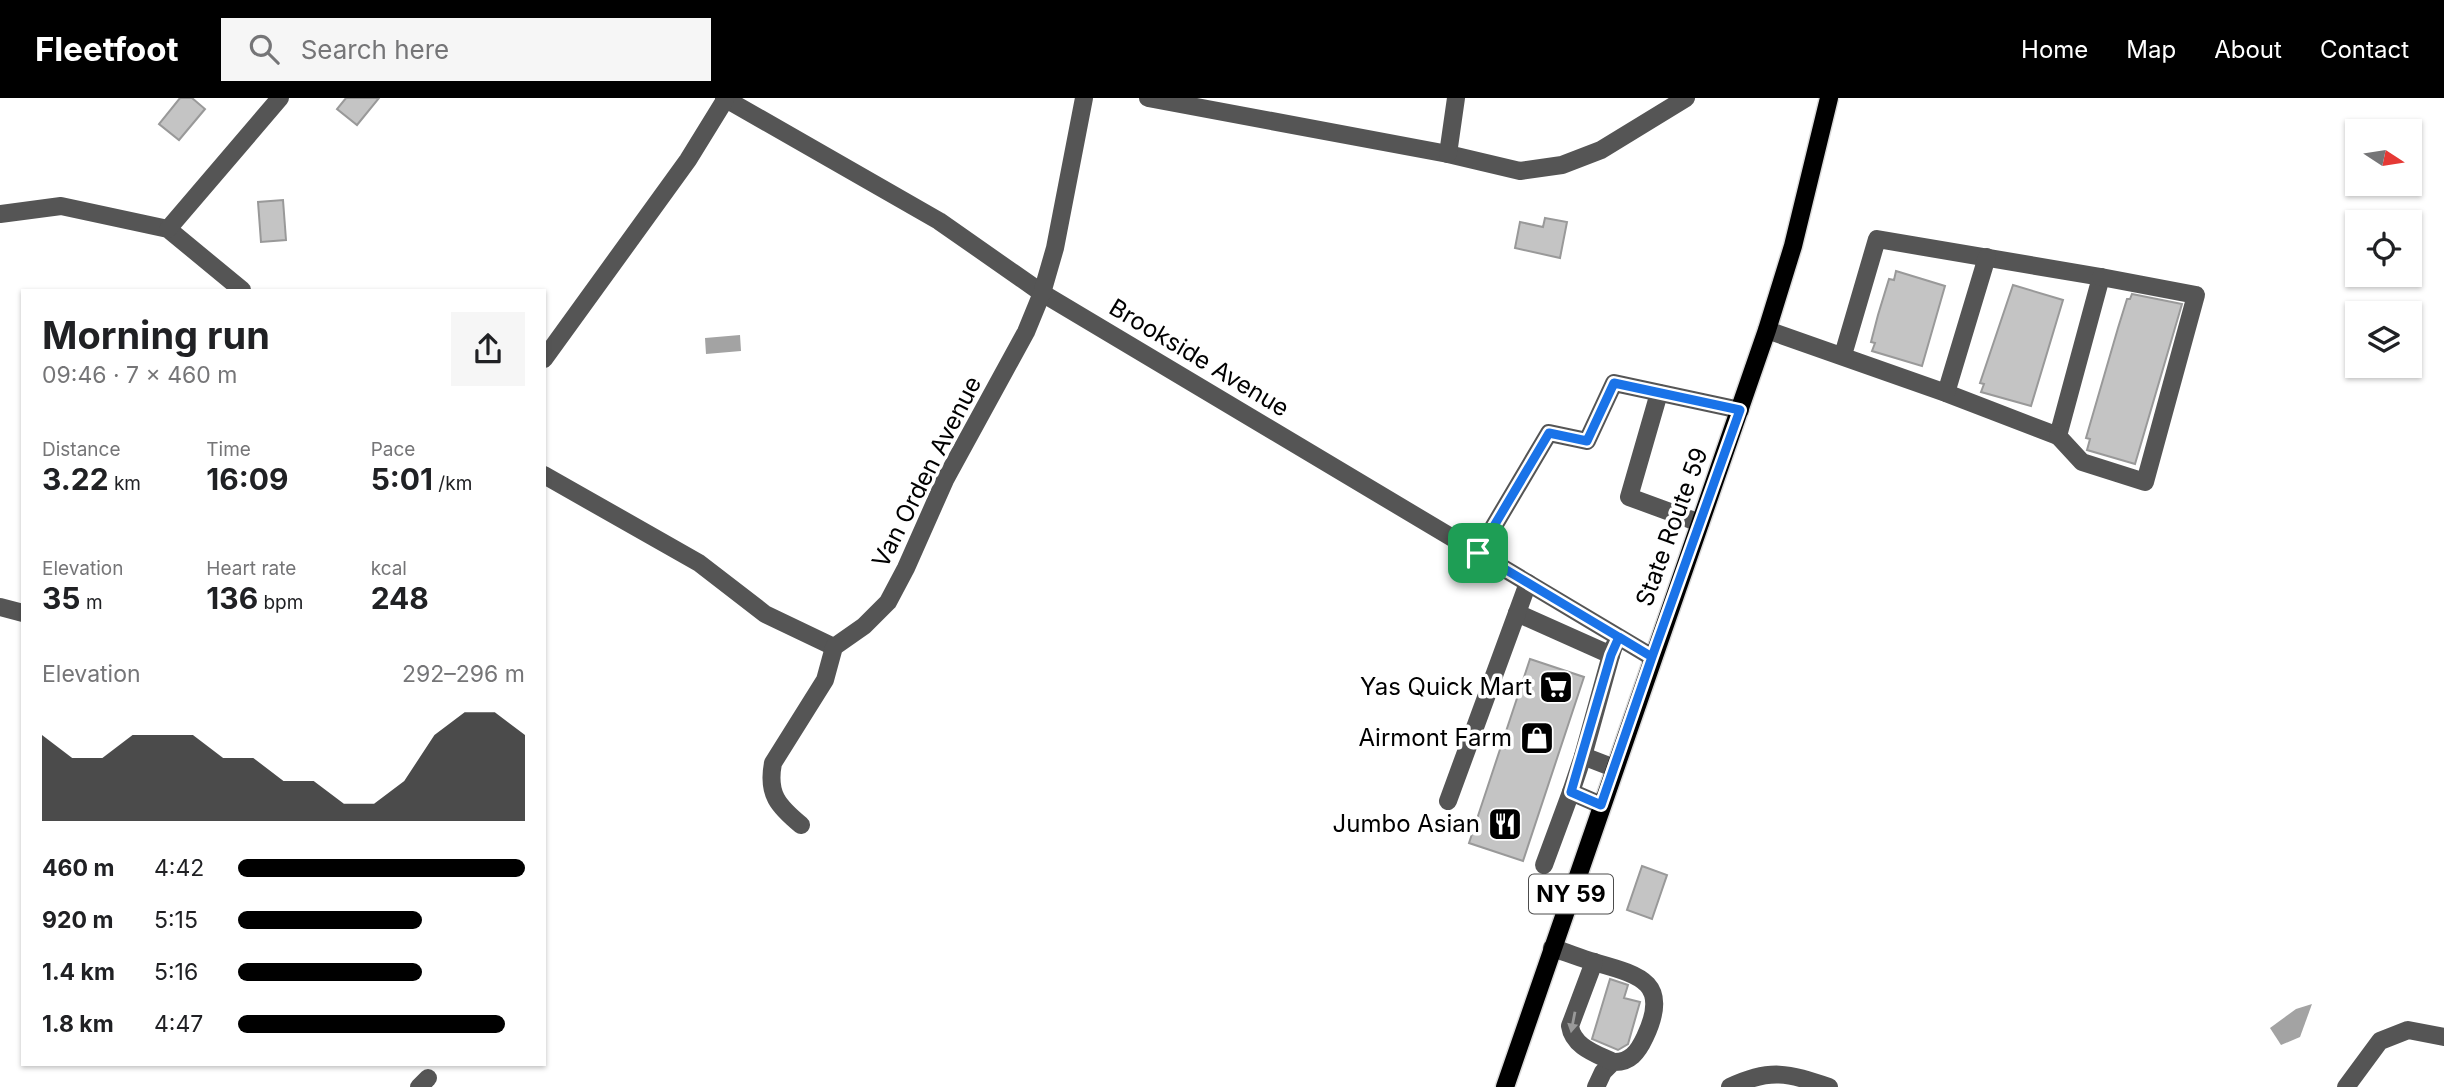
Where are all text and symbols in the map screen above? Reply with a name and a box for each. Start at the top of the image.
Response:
search box [221,18,711,81]
text: Fleetfoot [35,29,179,69]
icon: search [245,30,283,68]
text: Search here [301,34,449,65]
text: Home [2021,35,2088,64]
text: Map [2126,35,2176,64]
text: About [2214,35,2282,64]
text: Contact [2320,35,2409,64]
north arrow [2345,119,2422,196]
map controls [2345,119,2422,378]
button: locate [2345,210,2422,287]
street label: Brookside Avenue [1104,292,1294,423]
button: layers [2345,301,2422,378]
text: Morning run [42,312,270,358]
button: share [451,312,525,386]
text: 09:46 · 7 × 460 m [42,361,238,389]
street label: Van Orden Avenue [866,371,987,572]
text: Distance [42,438,120,461]
text: Time [206,438,251,461]
text: Pace [371,438,415,461]
street label: State Route 59 [1629,444,1714,610]
text: 3.22 [42,461,109,497]
text: 16:09 [206,461,288,497]
text: 5:01 [371,461,433,497]
text: km [109,472,141,495]
text: /km [433,472,472,495]
pin [1448,523,1508,583]
icon: arrive [1459,534,1497,572]
text: Elevation [42,557,123,580]
text: Heart rate [206,557,296,580]
text: kcal [371,557,407,580]
text: 35 [42,580,81,616]
text: 136 [206,580,258,616]
text: 248 [371,580,429,616]
text: m [81,591,103,614]
text: bpm [258,591,303,614]
text: Elevation [42,660,141,688]
text: 292–296 m [402,660,525,688]
supermarket icon: Yas Quick Mart [1537,668,1575,706]
place label: Yas Quick Mart [1360,672,1532,701]
shop icon: Airmont Farm [1518,719,1556,757]
place label: Airmont Farm [1358,723,1512,752]
restaurant icon: Jumbo Asian [1486,805,1524,843]
place label: Jumbo Asian [1333,809,1480,838]
text: 460 m [42,854,114,882]
text: 4:42 [154,854,204,882]
road number: NY 59 [1529,874,1613,914]
text: 920 m [42,906,113,934]
text: 5:15 [154,906,198,934]
text: 1.4 km [42,958,115,986]
text: 5:16 [154,958,198,986]
text: 1.8 km [42,1010,114,1038]
text: 4:47 [154,1010,203,1038]
one-way arrow [1568,1011,1579,1033]

